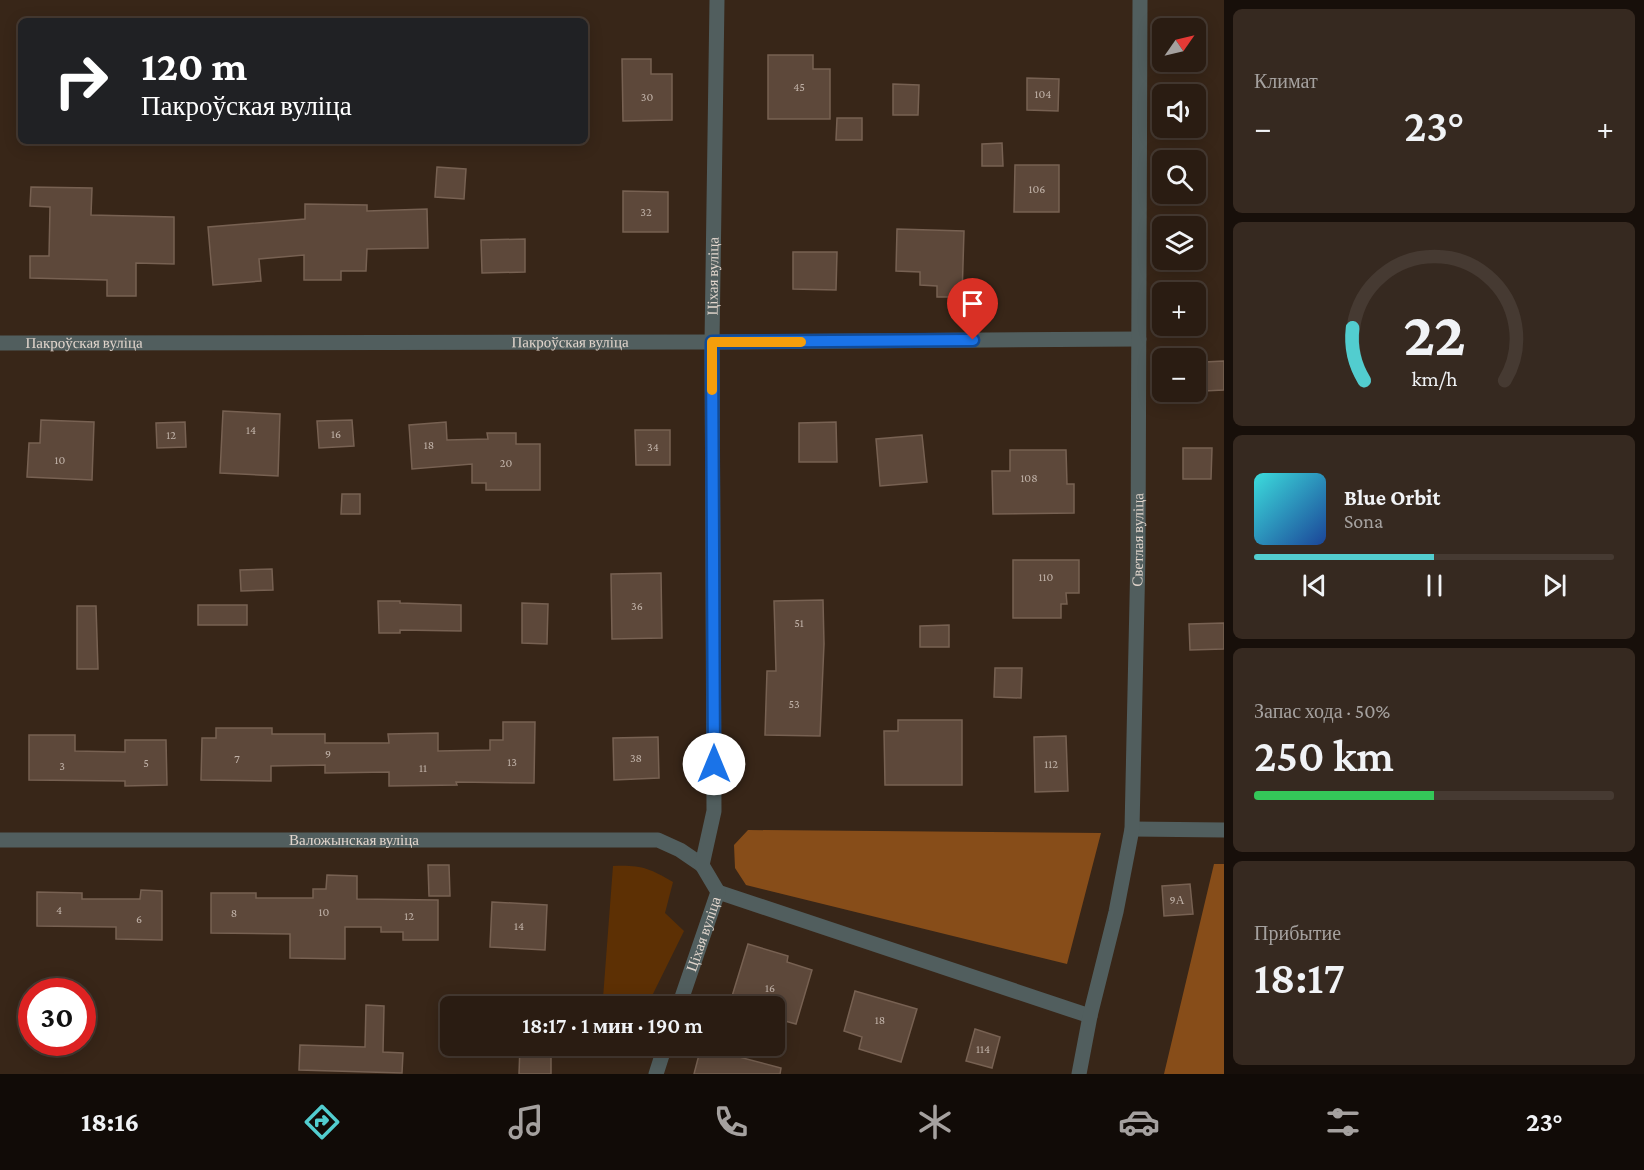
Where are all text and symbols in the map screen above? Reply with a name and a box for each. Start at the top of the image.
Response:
north arrow [1152,18,1206,72]
map controls [1152,18,1206,402]
icon: right [42,42,120,120]
text: 120 m [141,42,247,89]
text: Климат [1254,70,1318,92]
house number: 45 [793,80,805,94]
button: sound [1152,84,1206,138]
house number: 104 [1035,87,1051,101]
house number: 30 [641,90,653,104]
text: Пакроўская вуліца [141,91,352,121]
text: 23° [1404,101,1464,151]
text: − [1254,109,1271,146]
text: + [1597,109,1614,146]
button: search [1152,150,1206,204]
house number: 106 [1029,182,1045,196]
house number: 32 [640,205,652,219]
button: layers [1152,216,1206,270]
street label: Ціхая вуліца [704,237,722,316]
pin [947,278,998,340]
button: + [1152,282,1206,336]
icon: arrive [956,287,989,320]
text: 22 [1403,299,1465,368]
street label: Пакроўская вуліца [511,334,629,350]
street label: Пакроўская вуліца [25,335,143,351]
button: − [1152,348,1206,402]
text: km/h [1411,367,1458,391]
house number: 14 [246,423,256,437]
house number: 16 [331,427,341,441]
house number: 12 [166,428,176,442]
house number: 18 [424,438,434,452]
house number: 34 [647,440,659,454]
house number: 10 [55,453,66,467]
house number: 20 [500,456,512,470]
house number: 108 [1020,471,1038,485]
text: Blue Orbit [1344,485,1440,510]
street label: Светлая вуліца [1129,493,1146,587]
text: Sona [1344,510,1383,532]
icon: previous [1298,569,1331,602]
icon: pause [1418,569,1451,602]
icon: next [1538,569,1571,602]
house number: 110 [1039,570,1054,584]
house number: 36 [631,599,643,613]
house number: 51 [794,616,804,630]
house number: 53 [788,697,800,711]
text: Запас хода · 50% [1254,700,1390,722]
text: 250 km [1254,731,1394,781]
position arrow [682,732,746,796]
house number: 9 [325,747,331,761]
house number: 38 [630,751,642,765]
house number: 7 [234,752,240,766]
house number: 13 [507,755,517,769]
house number: 5 [143,756,149,770]
house number: 112 [1044,757,1058,771]
house number: 3 [59,759,65,773]
house number: 11 [419,761,427,775]
street label: Валожынская вуліца [289,832,419,848]
house number: 9А [1170,893,1185,907]
street label: Ціхая вуліца [683,894,724,974]
house number: 4 [56,903,62,917]
house number: 10 [319,905,330,919]
house number: 8 [231,906,237,920]
house number: 12 [404,909,414,923]
house number: 6 [136,912,142,926]
house number: 14 [514,919,524,933]
text: Прибытие [1254,922,1341,944]
text: 18:17 [1254,953,1345,1003]
speed limit sign: 30 [18,978,96,1056]
house number: 16 [765,981,775,995]
text: 18:17 · 1 мин · 190 m [522,1013,703,1038]
house number: 18 [875,1013,885,1027]
house number: 114 [976,1042,990,1056]
icon: directions [301,1101,343,1143]
icon: music [505,1101,547,1143]
icon: phone [710,1101,752,1143]
icon: climate [914,1101,956,1143]
icon: car [1118,1101,1160,1143]
icon: filters [1322,1101,1364,1143]
text: 18:16 [81,1107,139,1137]
text: 23° [1526,1107,1563,1137]

